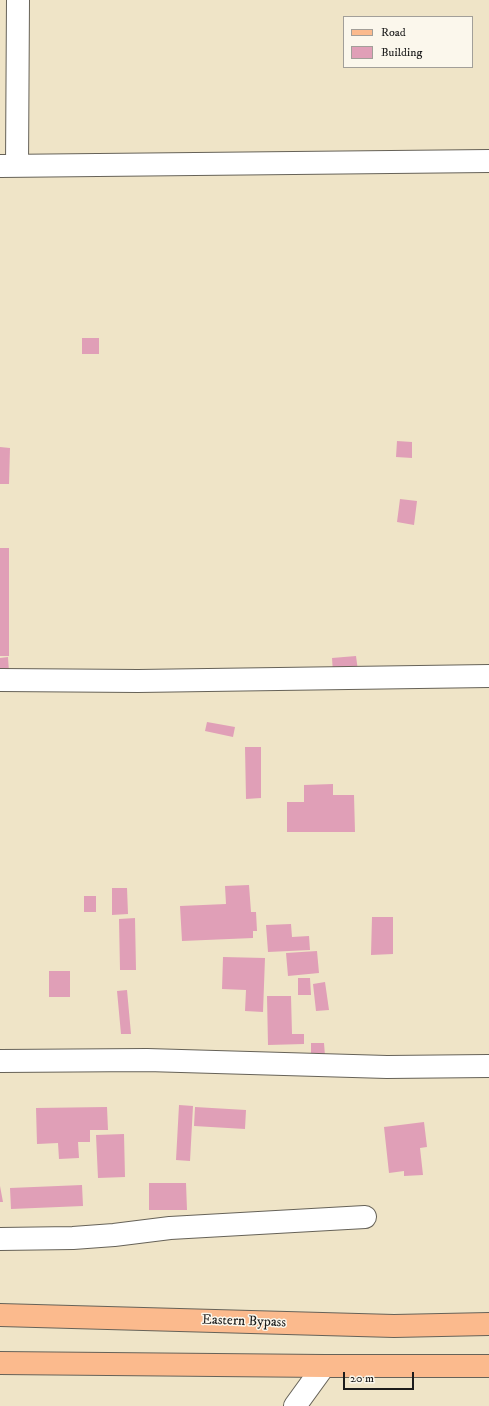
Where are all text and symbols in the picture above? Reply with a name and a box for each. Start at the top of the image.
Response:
legend [343,16,473,68]
text: Road [381,25,406,40]
text: Building [381,45,422,60]
street label: Eastern Bypass [202,1312,286,1332]
scale bar [345,1364,416,1390]
text: 20 m [350,1371,374,1386]

